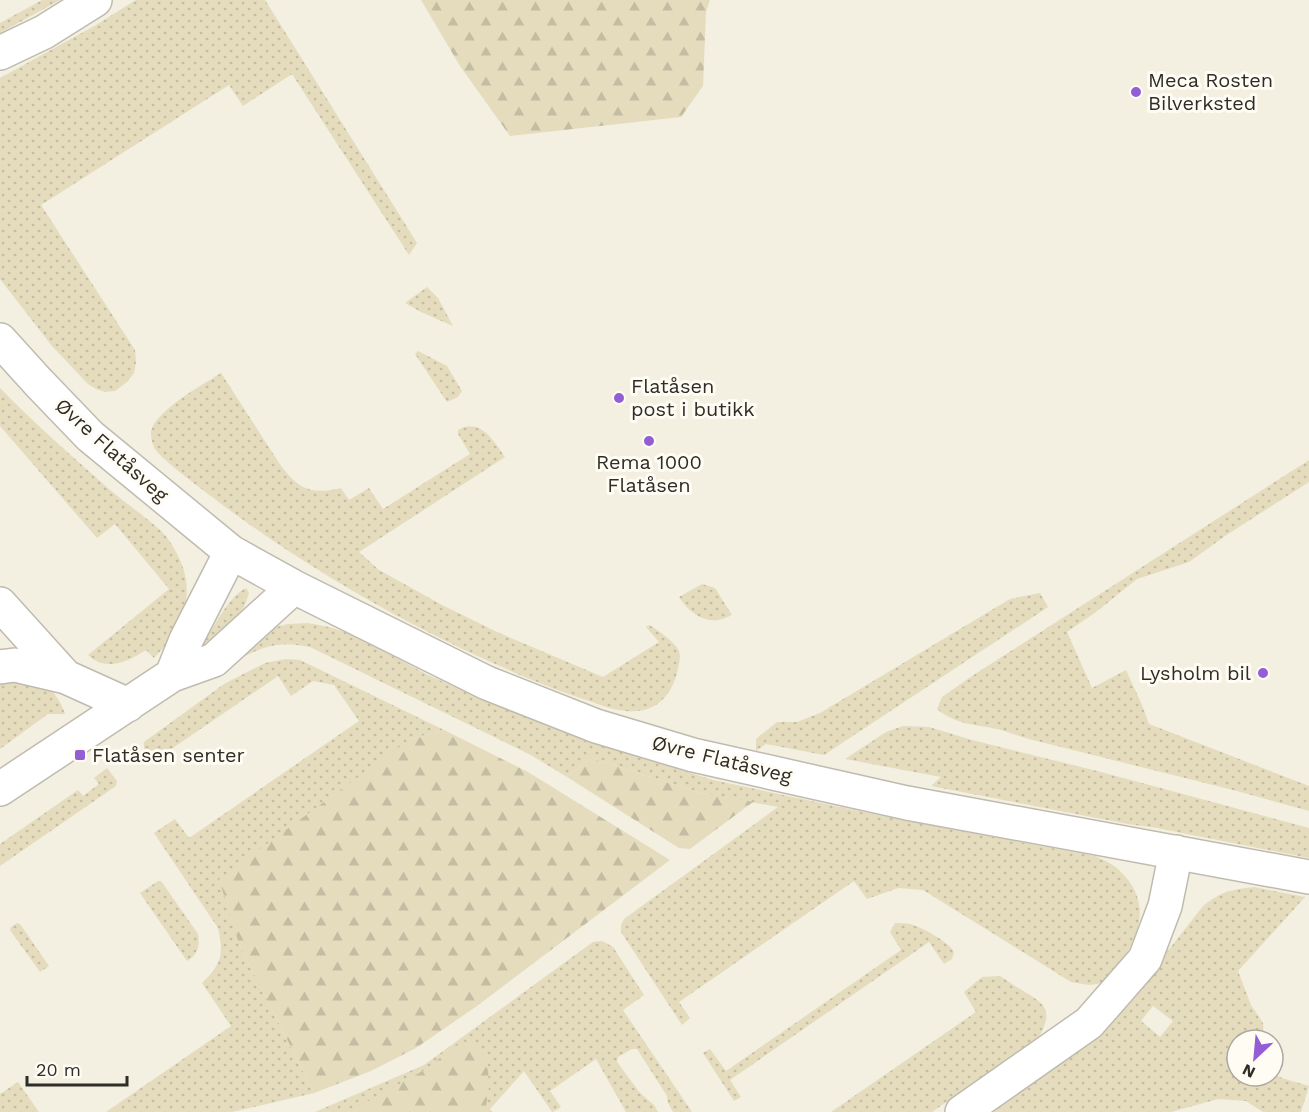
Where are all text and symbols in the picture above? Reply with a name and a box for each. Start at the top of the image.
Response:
place label: Meca Rosten Bilverksted [1148,68,1273,115]
marker: Meca Rosten Bilverksted [1129,85,1143,99]
place label: Flatåsen post i butikk [631,374,755,421]
marker: Flatåsen post i butikk [612,391,626,405]
street label: Øvre Flatåsveg [51,393,174,507]
marker: Rema 1000 Flatåsen [642,434,656,448]
place label: Rema 1000 Flatåsen [596,450,702,497]
place label: Lysholm bil [1140,661,1251,685]
marker: Lysholm bil [1256,666,1270,680]
street label: Øvre Flatåsveg [650,730,795,788]
place label: Flatåsen senter [92,743,245,767]
marker: Flatåsen senter [73,748,87,762]
north arrow [1225,1028,1285,1088]
scale bar [27,1049,128,1087]
text: 20 m [36,1059,81,1080]
text: N [1239,1060,1258,1082]

